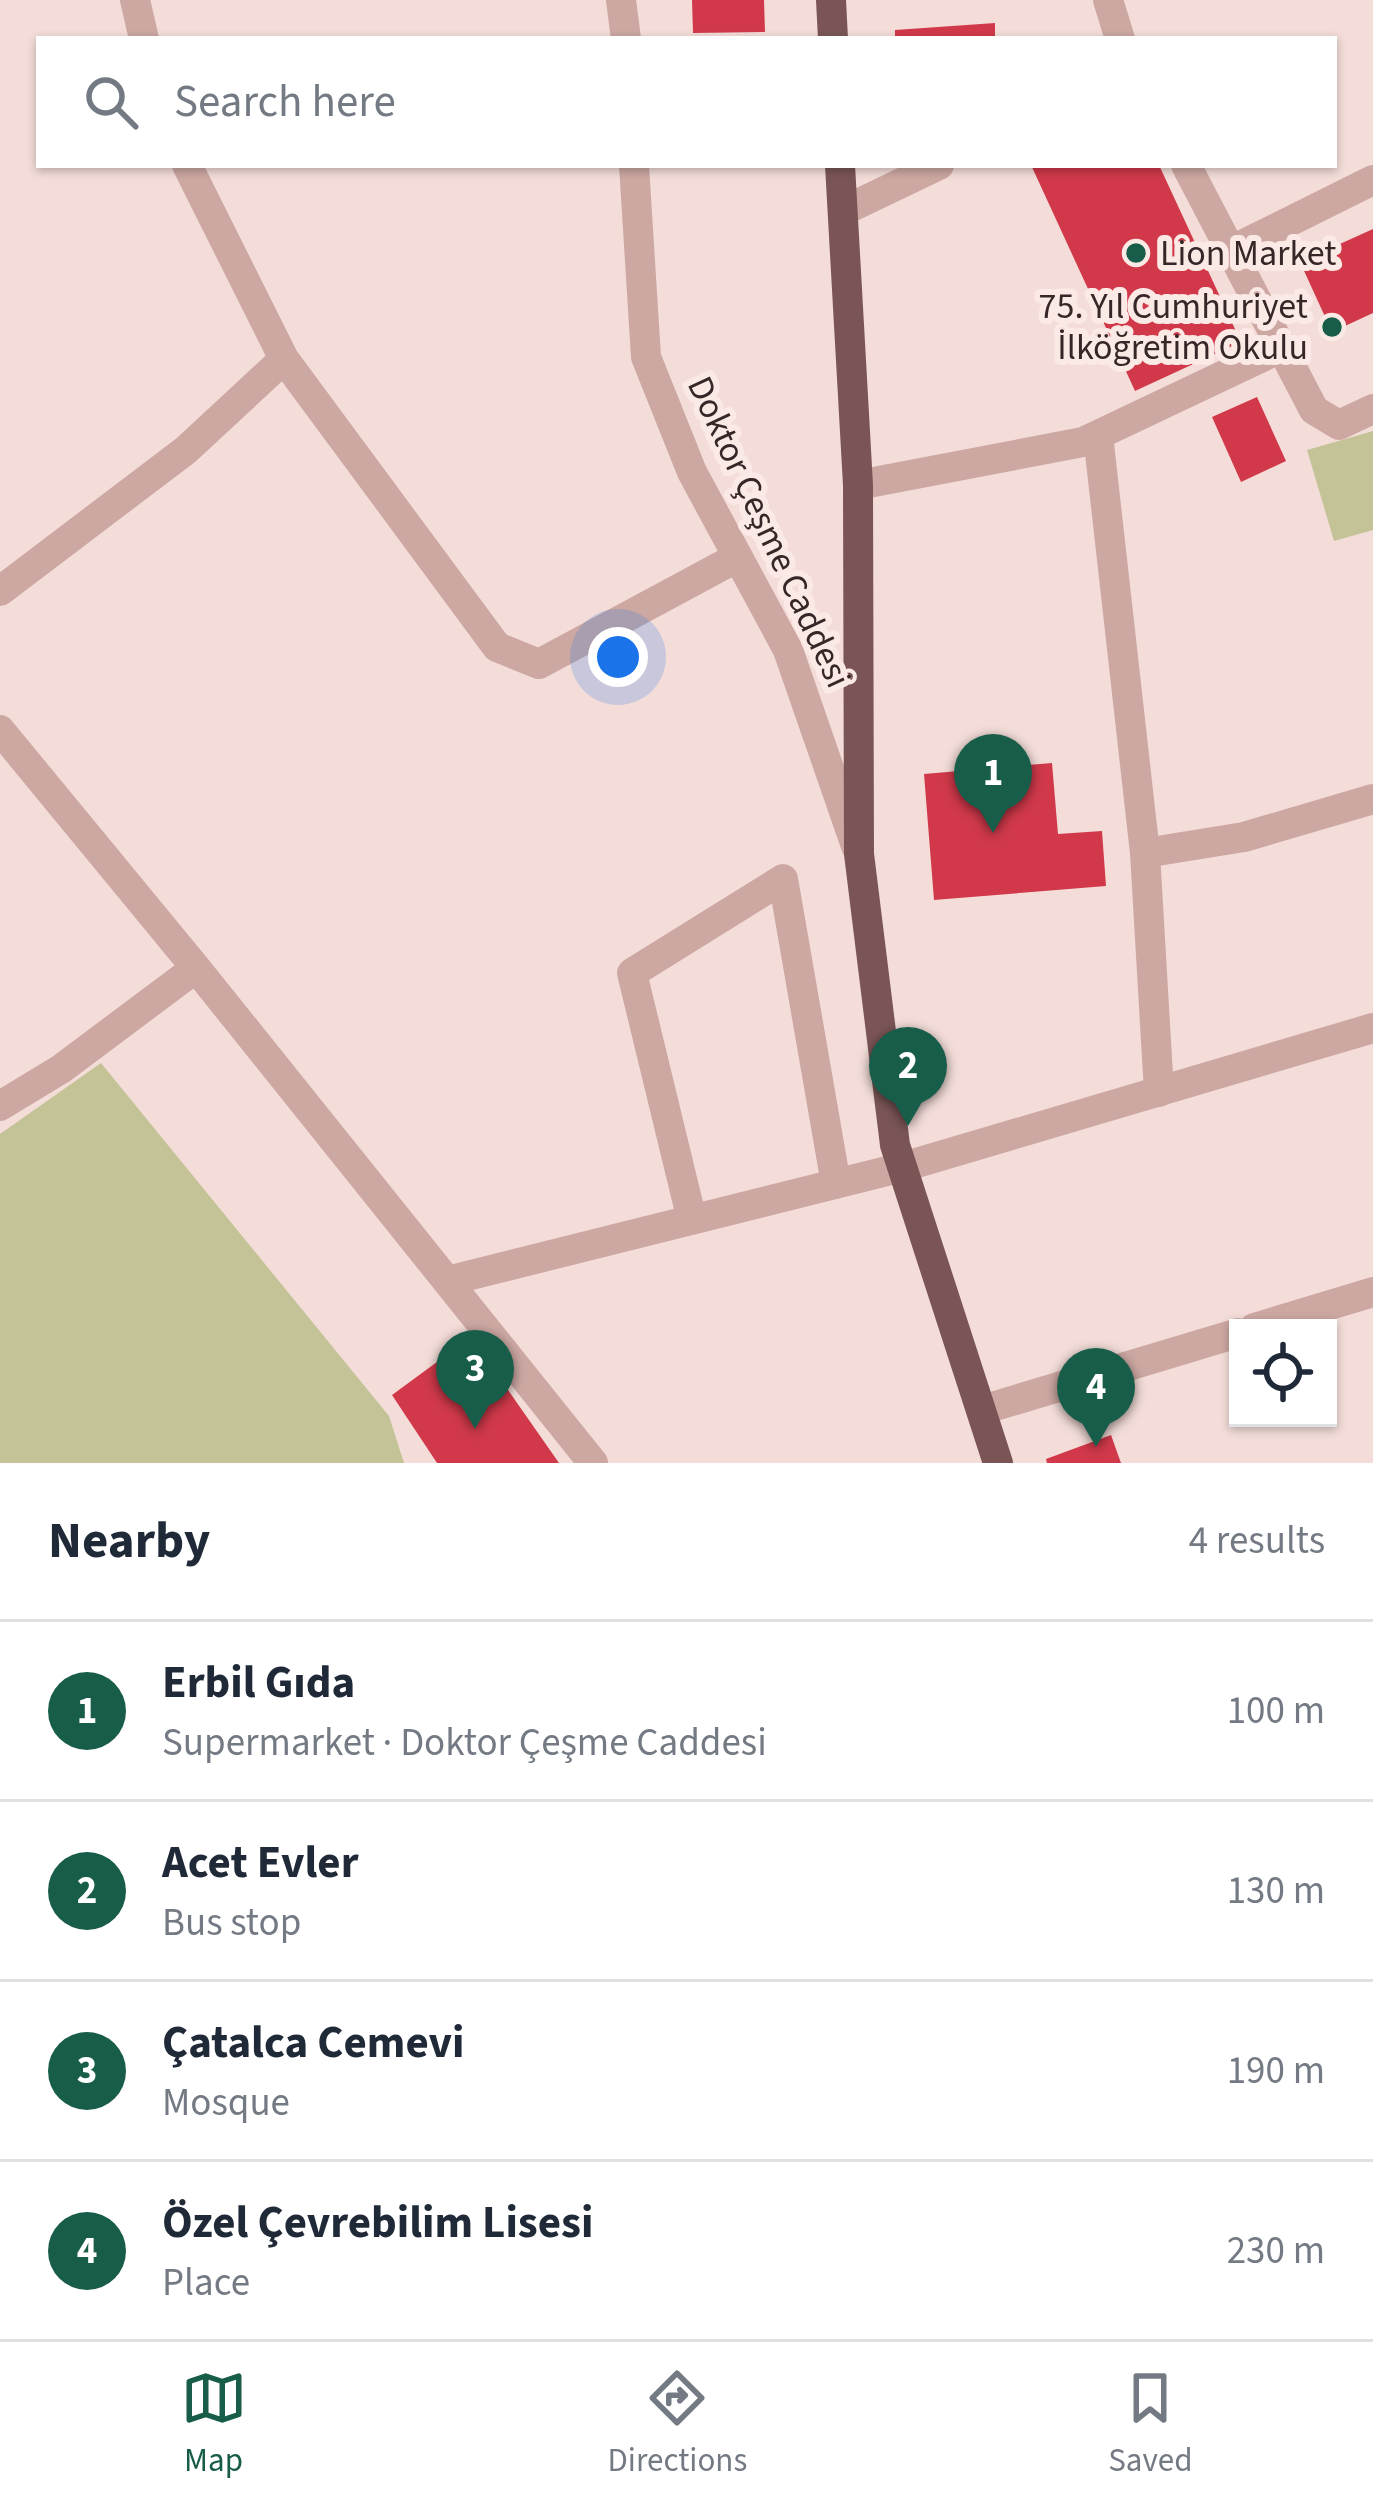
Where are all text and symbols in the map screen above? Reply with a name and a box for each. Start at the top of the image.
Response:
search box [36,36,1337,168]
icon: search [78,69,144,135]
text: Search here [174,70,396,134]
place label: Lion Market [1160,228,1336,279]
marker: Lion Market [1123,240,1149,266]
place label: 75. Yıl Cumhuriyet İlköğretim Okulu [1039,281,1308,373]
marker: 75. Yıl Cumhuriyet İlköğretim Okulu [1319,314,1345,340]
street label: Doktor Çeşme Caddesi [674,368,864,696]
your location [588,627,648,687]
pin: 1 [954,734,1032,833]
pin: 2 [869,1027,947,1126]
map controls [1229,1319,1337,1427]
button: locate [1229,1319,1337,1427]
pin: 3 [436,1330,514,1429]
pin: 4 [1057,1348,1135,1447]
text: Nearby [48,1505,210,1577]
text: 4 results [1189,1513,1325,1569]
text: Erbil Gıda [162,1651,355,1715]
text: 1 [77,1683,97,1739]
text: 100 m [1227,1683,1325,1739]
text: Supermarket · Doktor Çeşme Caddesi [162,1715,767,1771]
text: Acet Evler [162,1831,359,1895]
text: 2 [77,1863,97,1919]
text: 130 m [1227,1863,1325,1919]
text: Bus stop [162,1895,301,1951]
text: Çatalca Cemevi [162,2011,464,2075]
text: 3 [77,2043,97,2099]
text: 190 m [1227,2043,1325,2099]
text: Mosque [162,2075,290,2131]
text: Özel Çevrebilim Lisesi [162,2191,593,2255]
text: 4 [77,2223,97,2279]
text: 230 m [1227,2223,1325,2279]
text: Place [162,2255,250,2311]
tab: Map [181,2365,247,2484]
tab: Directions [608,2365,747,2484]
tab: Saved [1108,2365,1192,2484]

